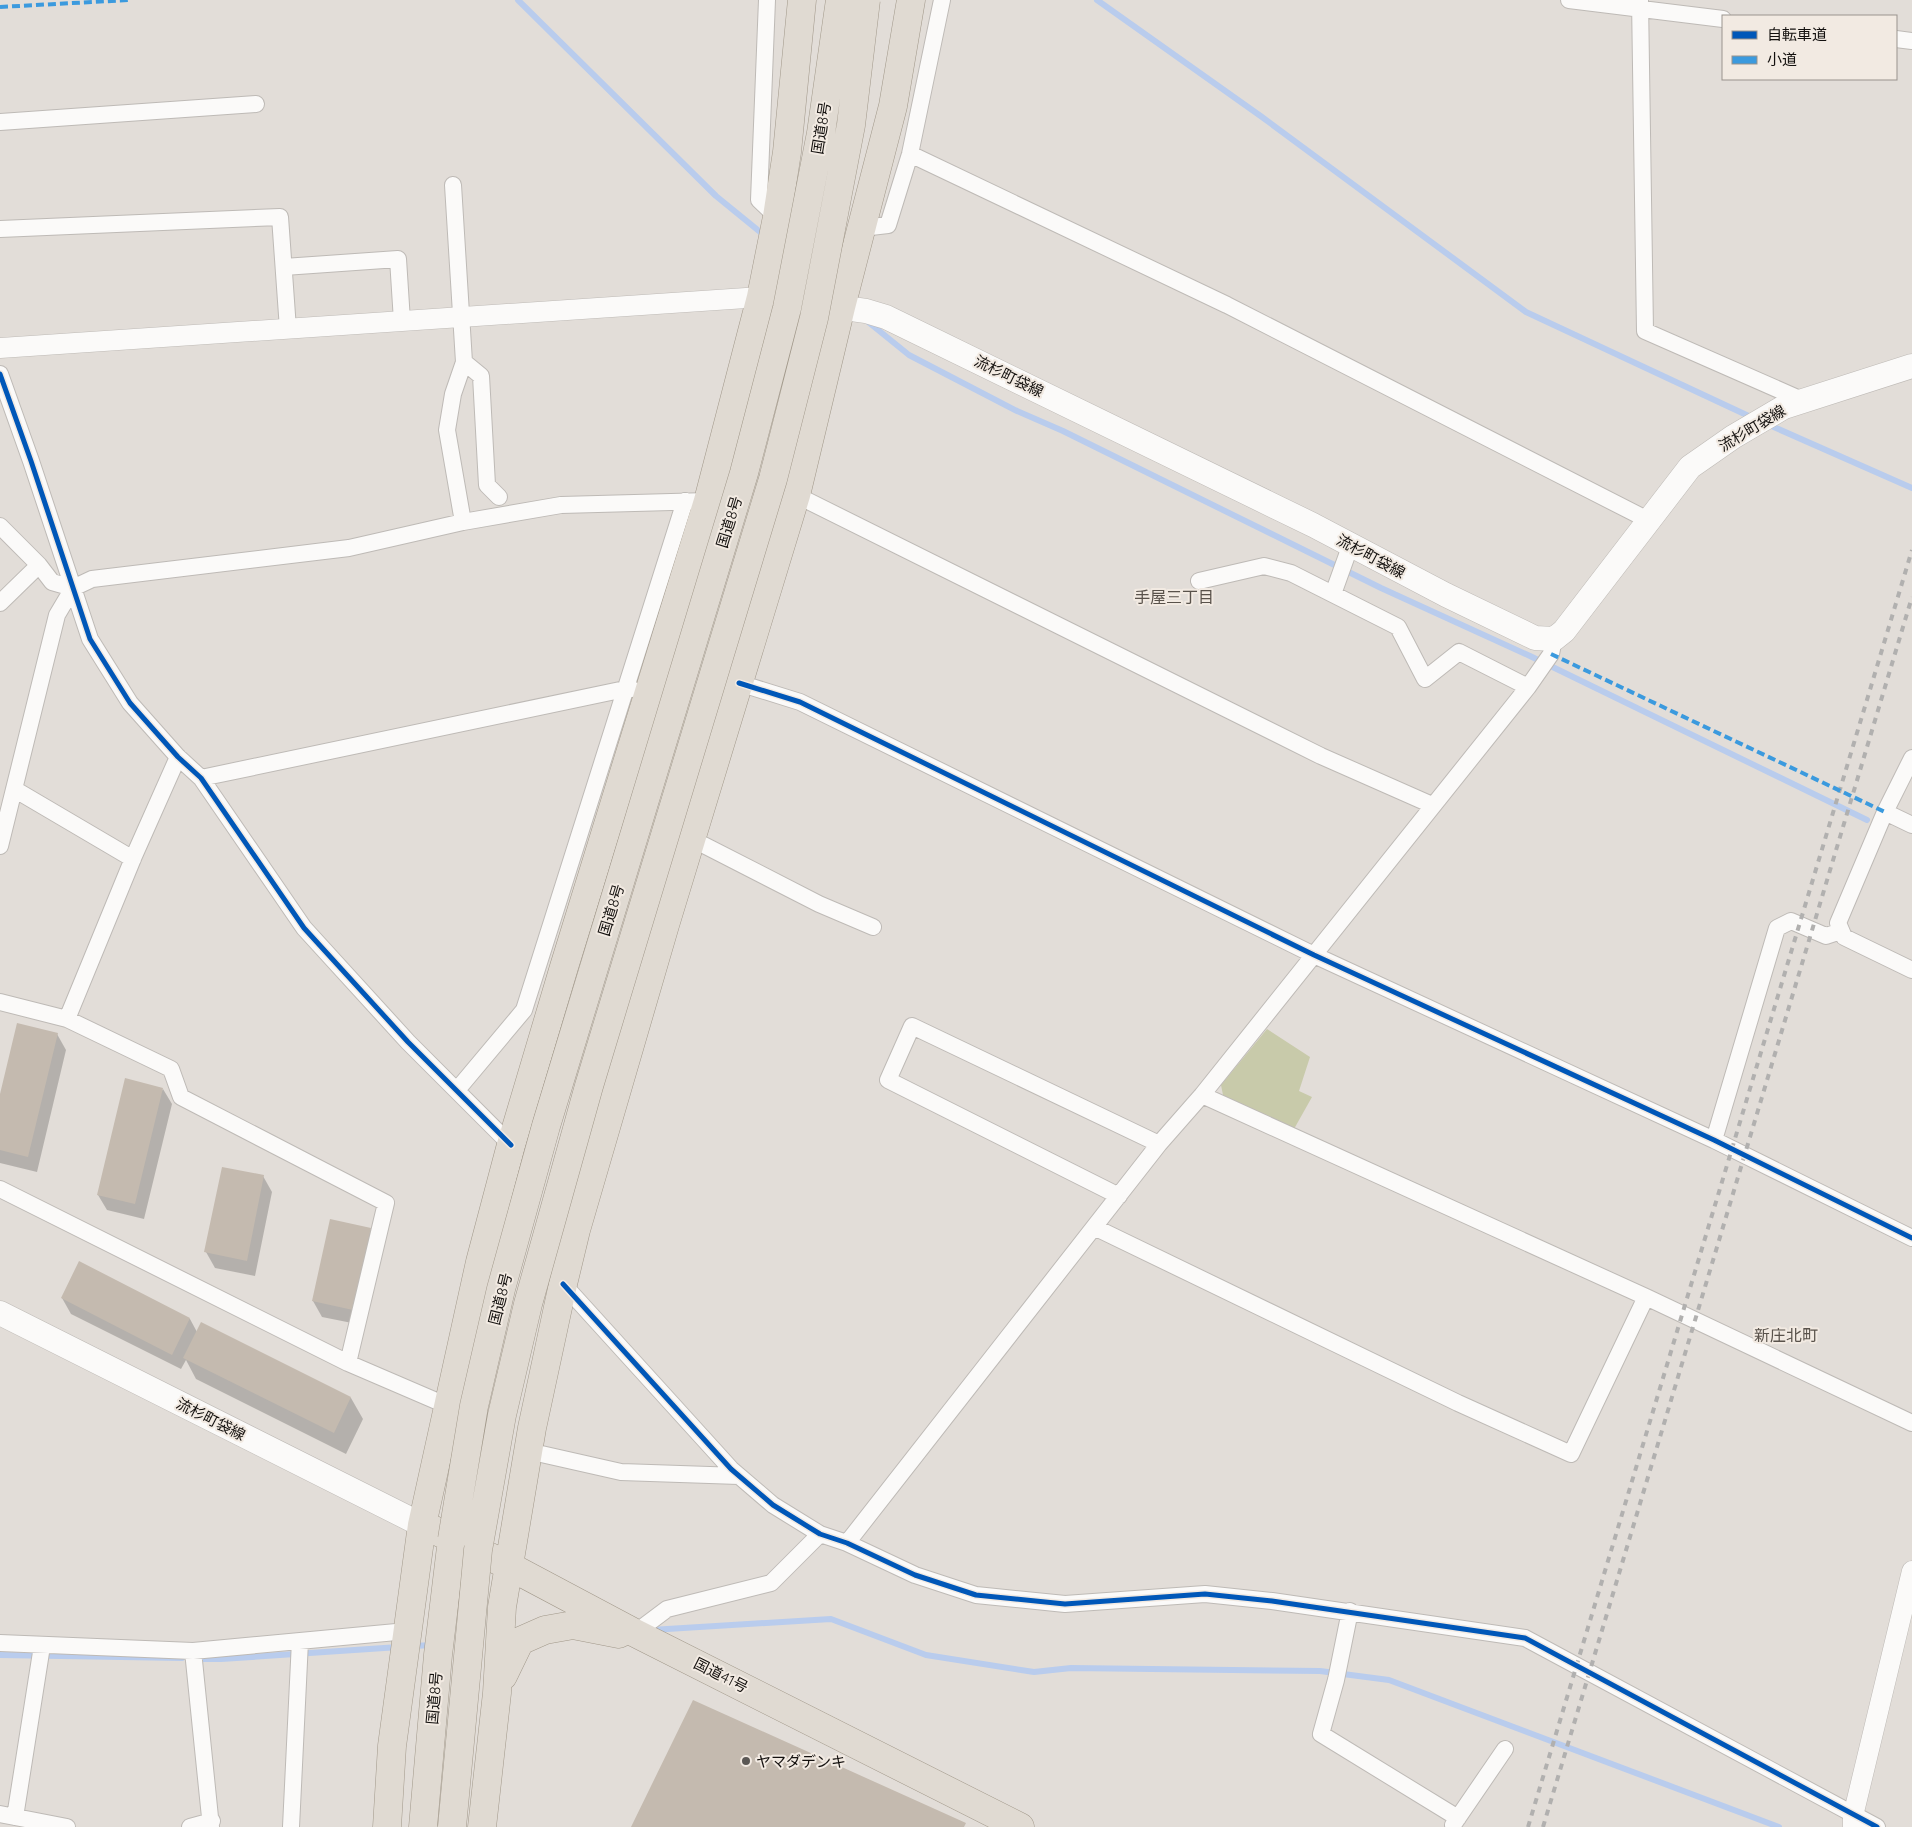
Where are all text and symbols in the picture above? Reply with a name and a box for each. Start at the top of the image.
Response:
legend [1722,15,1897,80]
text: 自転車道 [1767,25,1827,44]
text: 小道 [1767,50,1797,69]
street label: 国道8号 [807,100,835,156]
street label: 流杉町袋線 [971,351,1047,401]
street label: 流杉町袋線 [1715,401,1789,455]
street label: 国道8号 [712,494,746,550]
street label: 流杉町袋線 [1333,530,1409,582]
district label: 手屋三丁目 [1134,587,1214,607]
street label: 国道8号 [594,882,628,938]
street label: 国道8号 [484,1271,516,1327]
district label: 新庄北町 [1754,1325,1818,1345]
street label: 流杉町袋線 [173,1394,249,1444]
street label: 国道41号 [691,1653,751,1697]
street label: 国道8号 [422,1671,446,1725]
place label: ヤマダデンキ [756,1752,846,1771]
marker: ヤマダデンキ [740,1755,752,1767]

